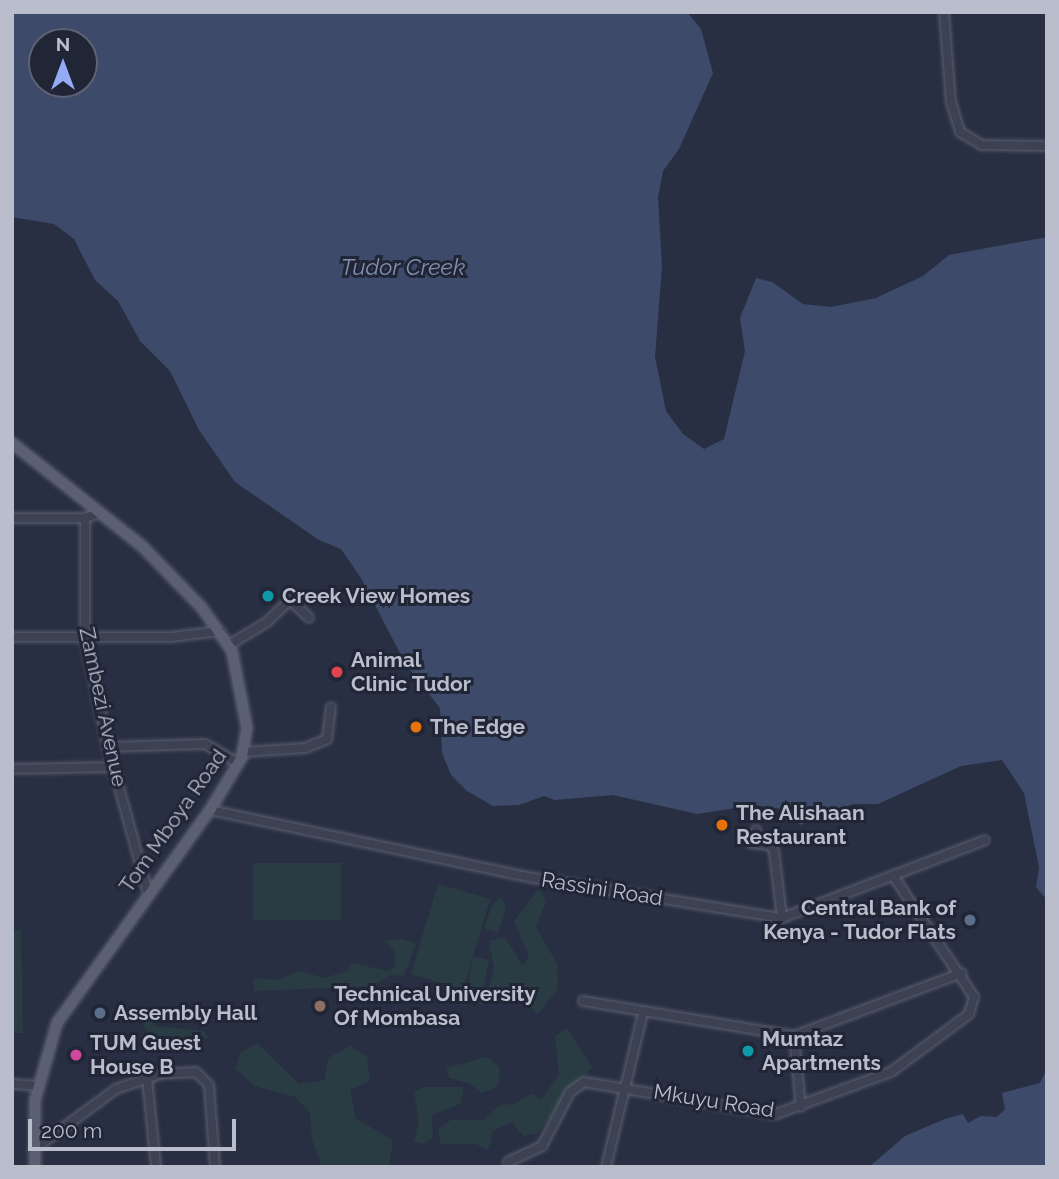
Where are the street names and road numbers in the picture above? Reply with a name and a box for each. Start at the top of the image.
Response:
street label: Zambezi Avenue [74,625,132,789]
street label: Tom Mboya Road [114,744,232,898]
street label: Rassini Road [540,867,664,911]
street label: Mkuyu Road [652,1079,776,1123]

